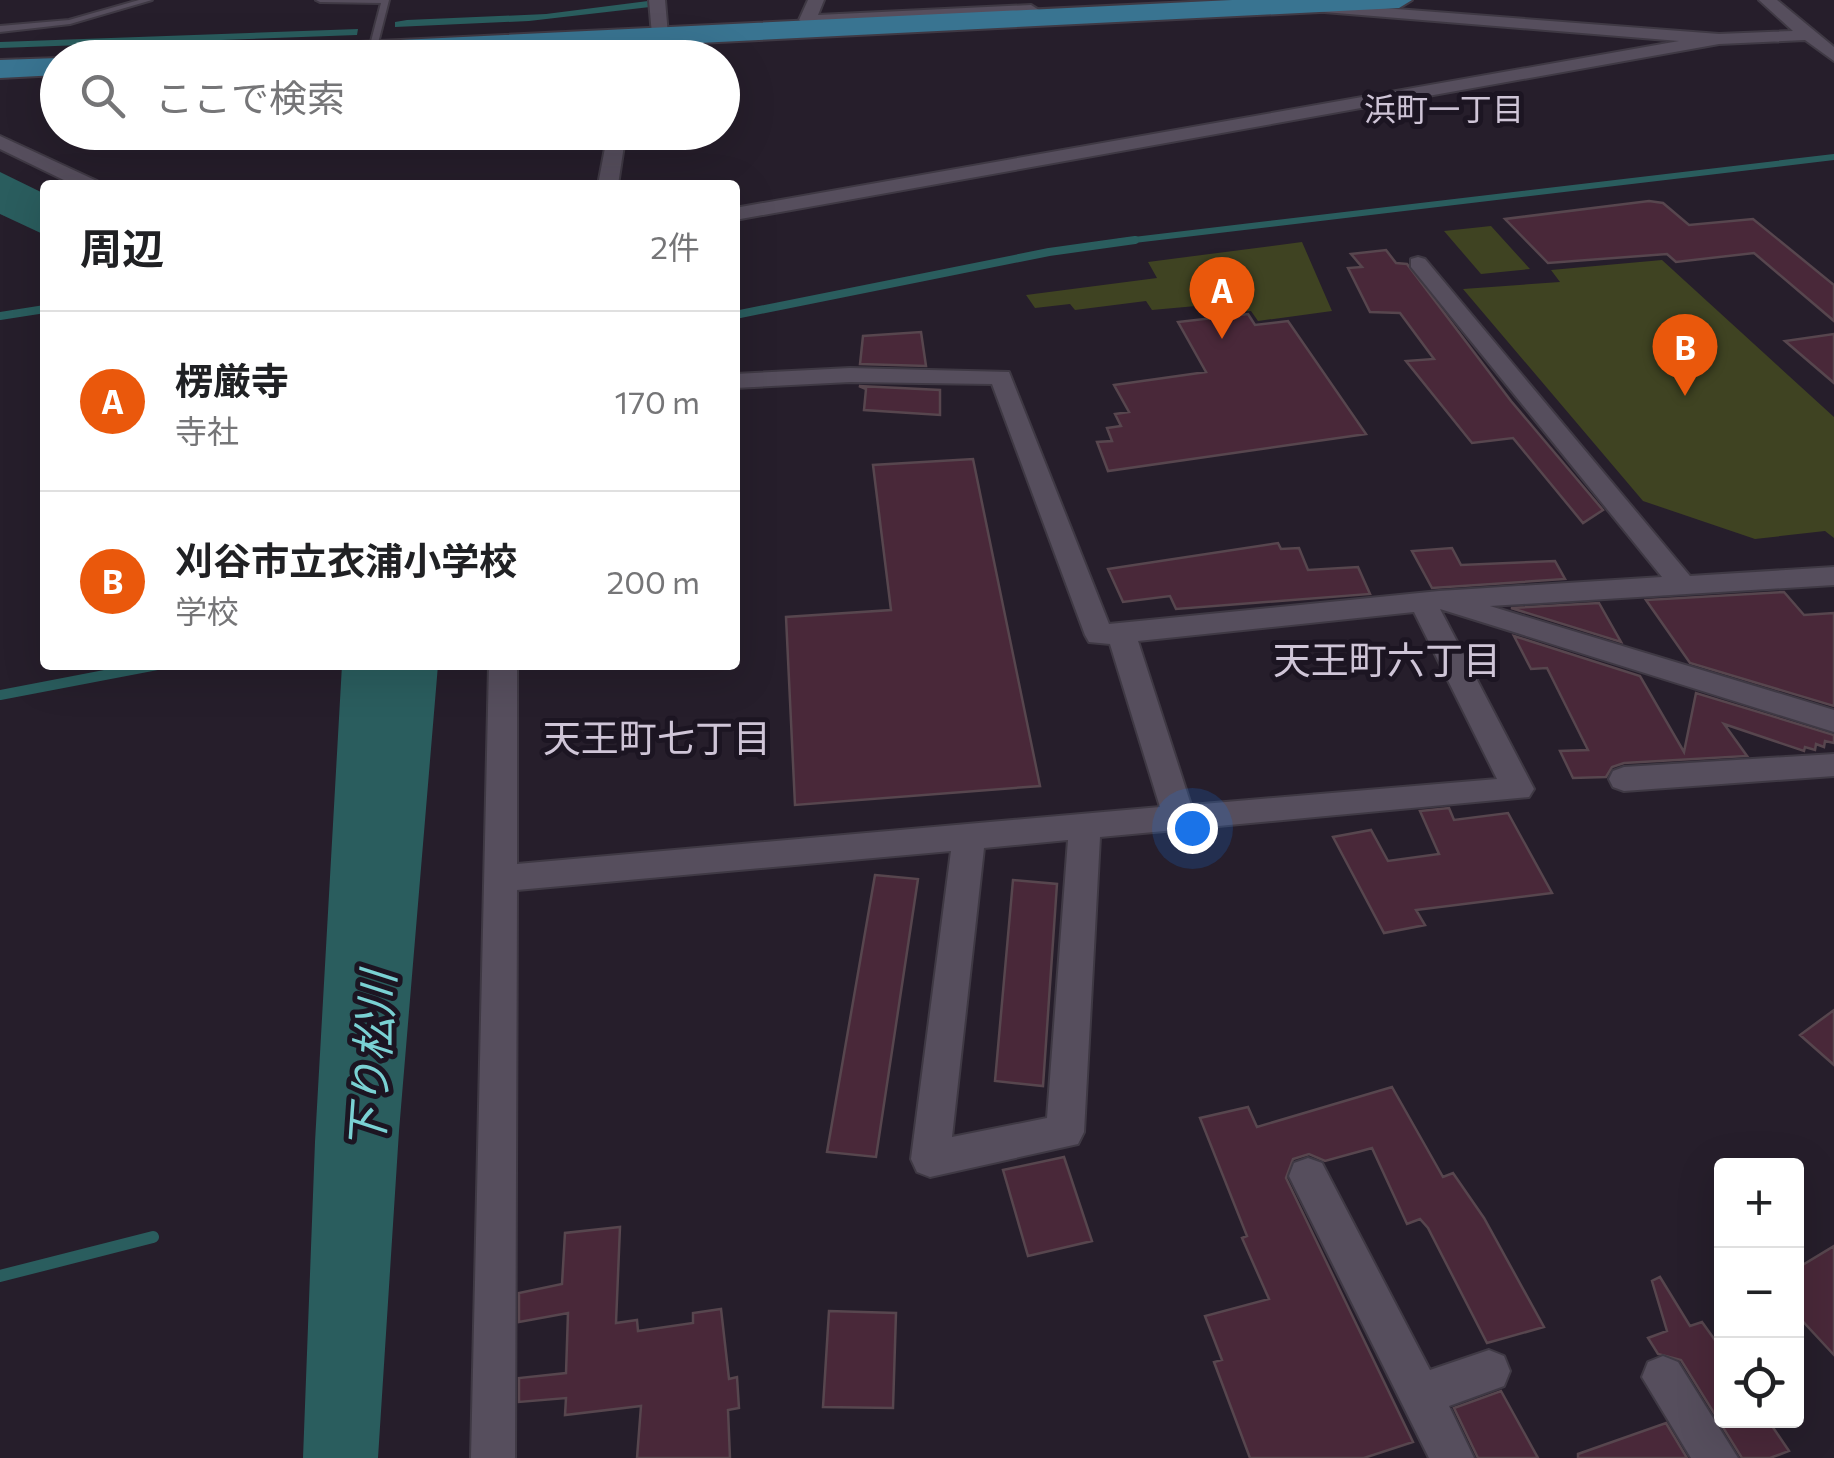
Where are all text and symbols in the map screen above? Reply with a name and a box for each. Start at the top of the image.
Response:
search box [40,40,740,150]
icon: search [75,68,130,123]
text: ここで検索 [155,73,345,120]
district label: 浜町一丁目 [1364,88,1524,128]
text: 周辺 [80,221,164,273]
text: 2件 [650,226,700,266]
pin: A [1190,256,1254,339]
pin: B [1652,314,1718,396]
text: 楞厳寺 [175,356,289,403]
text: A [101,381,124,421]
text: 170 m [615,381,700,421]
text: 寺社 [175,410,239,450]
text: 刈谷市立衣浦小学校 [175,536,517,583]
text: B [102,561,123,601]
text: 200 m [607,561,700,601]
text: 学校 [175,590,239,630]
district label: 天王町六丁目 [1273,635,1501,682]
district label: 天王町七丁目 [543,713,771,760]
your location [1167,803,1218,854]
water label: 下り松川 [336,965,404,1153]
map controls [1714,1158,1804,1428]
button: + [1714,1158,1804,1248]
button: − [1714,1248,1804,1338]
button: locate [1714,1338,1804,1428]

